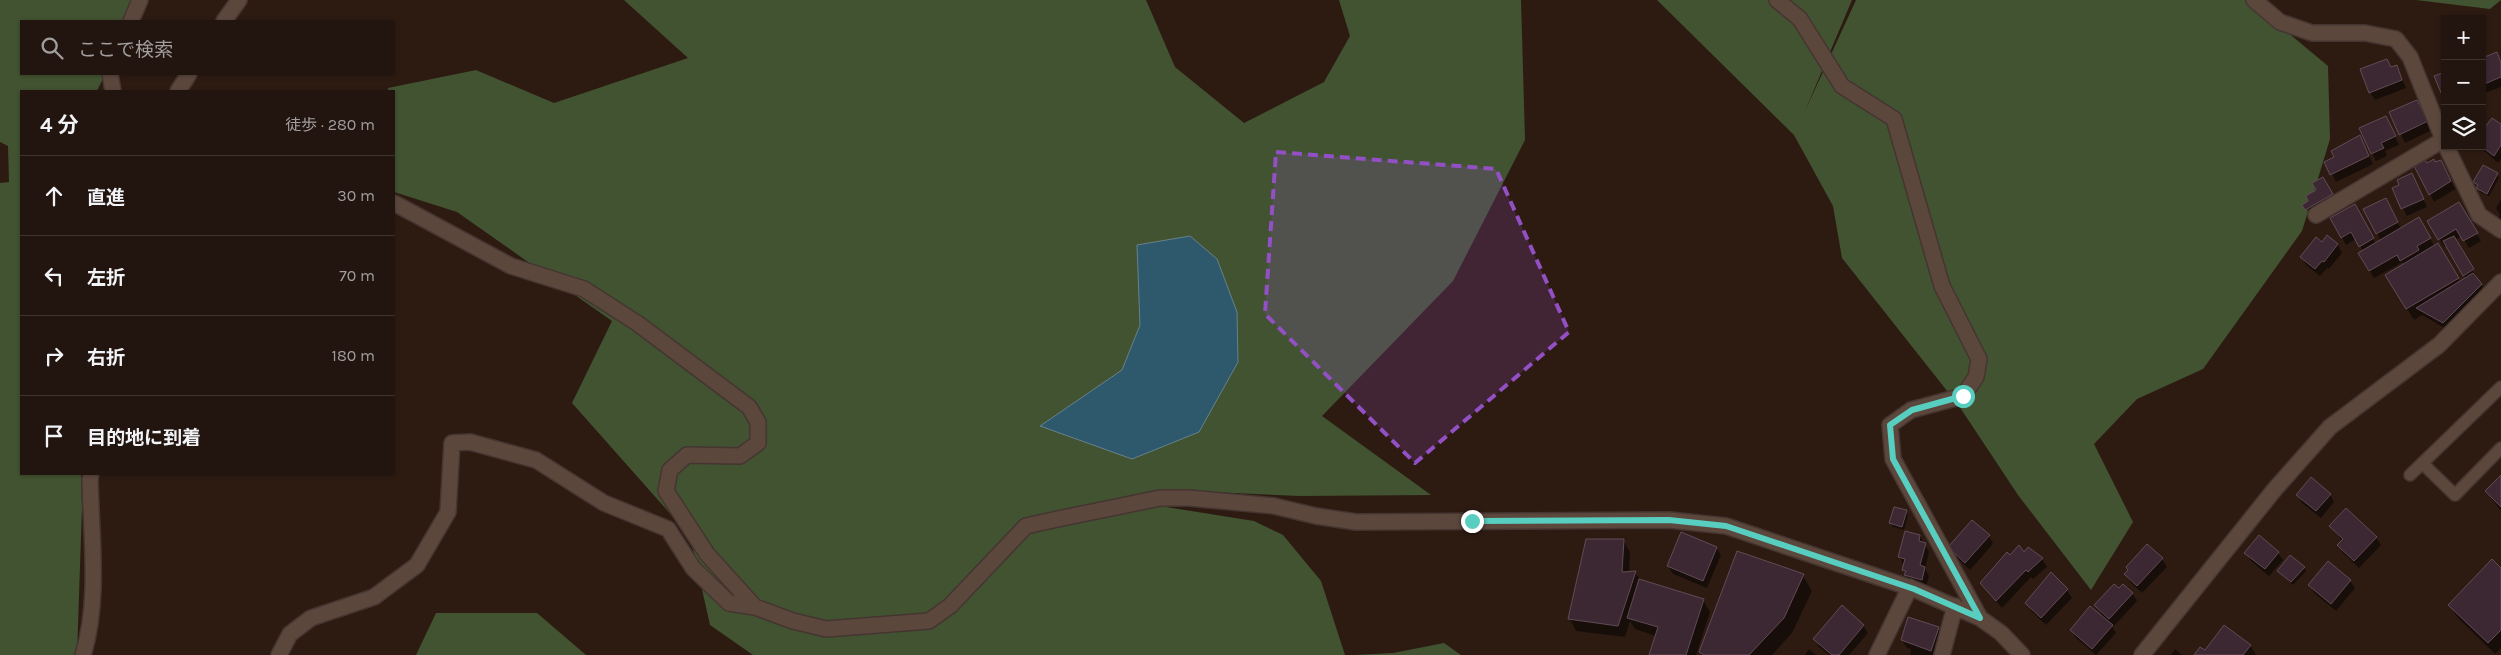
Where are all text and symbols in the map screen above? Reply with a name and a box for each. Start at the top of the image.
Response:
map controls [2441,15,2486,150]
button: + [2441,15,2486,60]
search box [20,20,395,75]
icon: search [38,34,66,62]
text: ここで検索 [78,39,173,61]
button: − [2441,60,2486,105]
button: layers [2441,105,2486,150]
text: 4 分 [40,113,79,137]
text: 徒歩 · 280 m [285,115,375,134]
icon: ahead [40,182,68,210]
text: 30 m [337,186,375,205]
text: 直進 [87,187,125,209]
icon: left [40,262,68,290]
text: 70 m [339,266,375,285]
text: 左折 [87,267,125,289]
icon: right [40,342,68,370]
text: 180 m [332,346,375,365]
text: 右折 [87,347,125,369]
route start [1952,385,1975,408]
icon: arrive [40,422,68,450]
text: 目的地に到着 [87,427,201,449]
route end [1461,510,1484,533]

